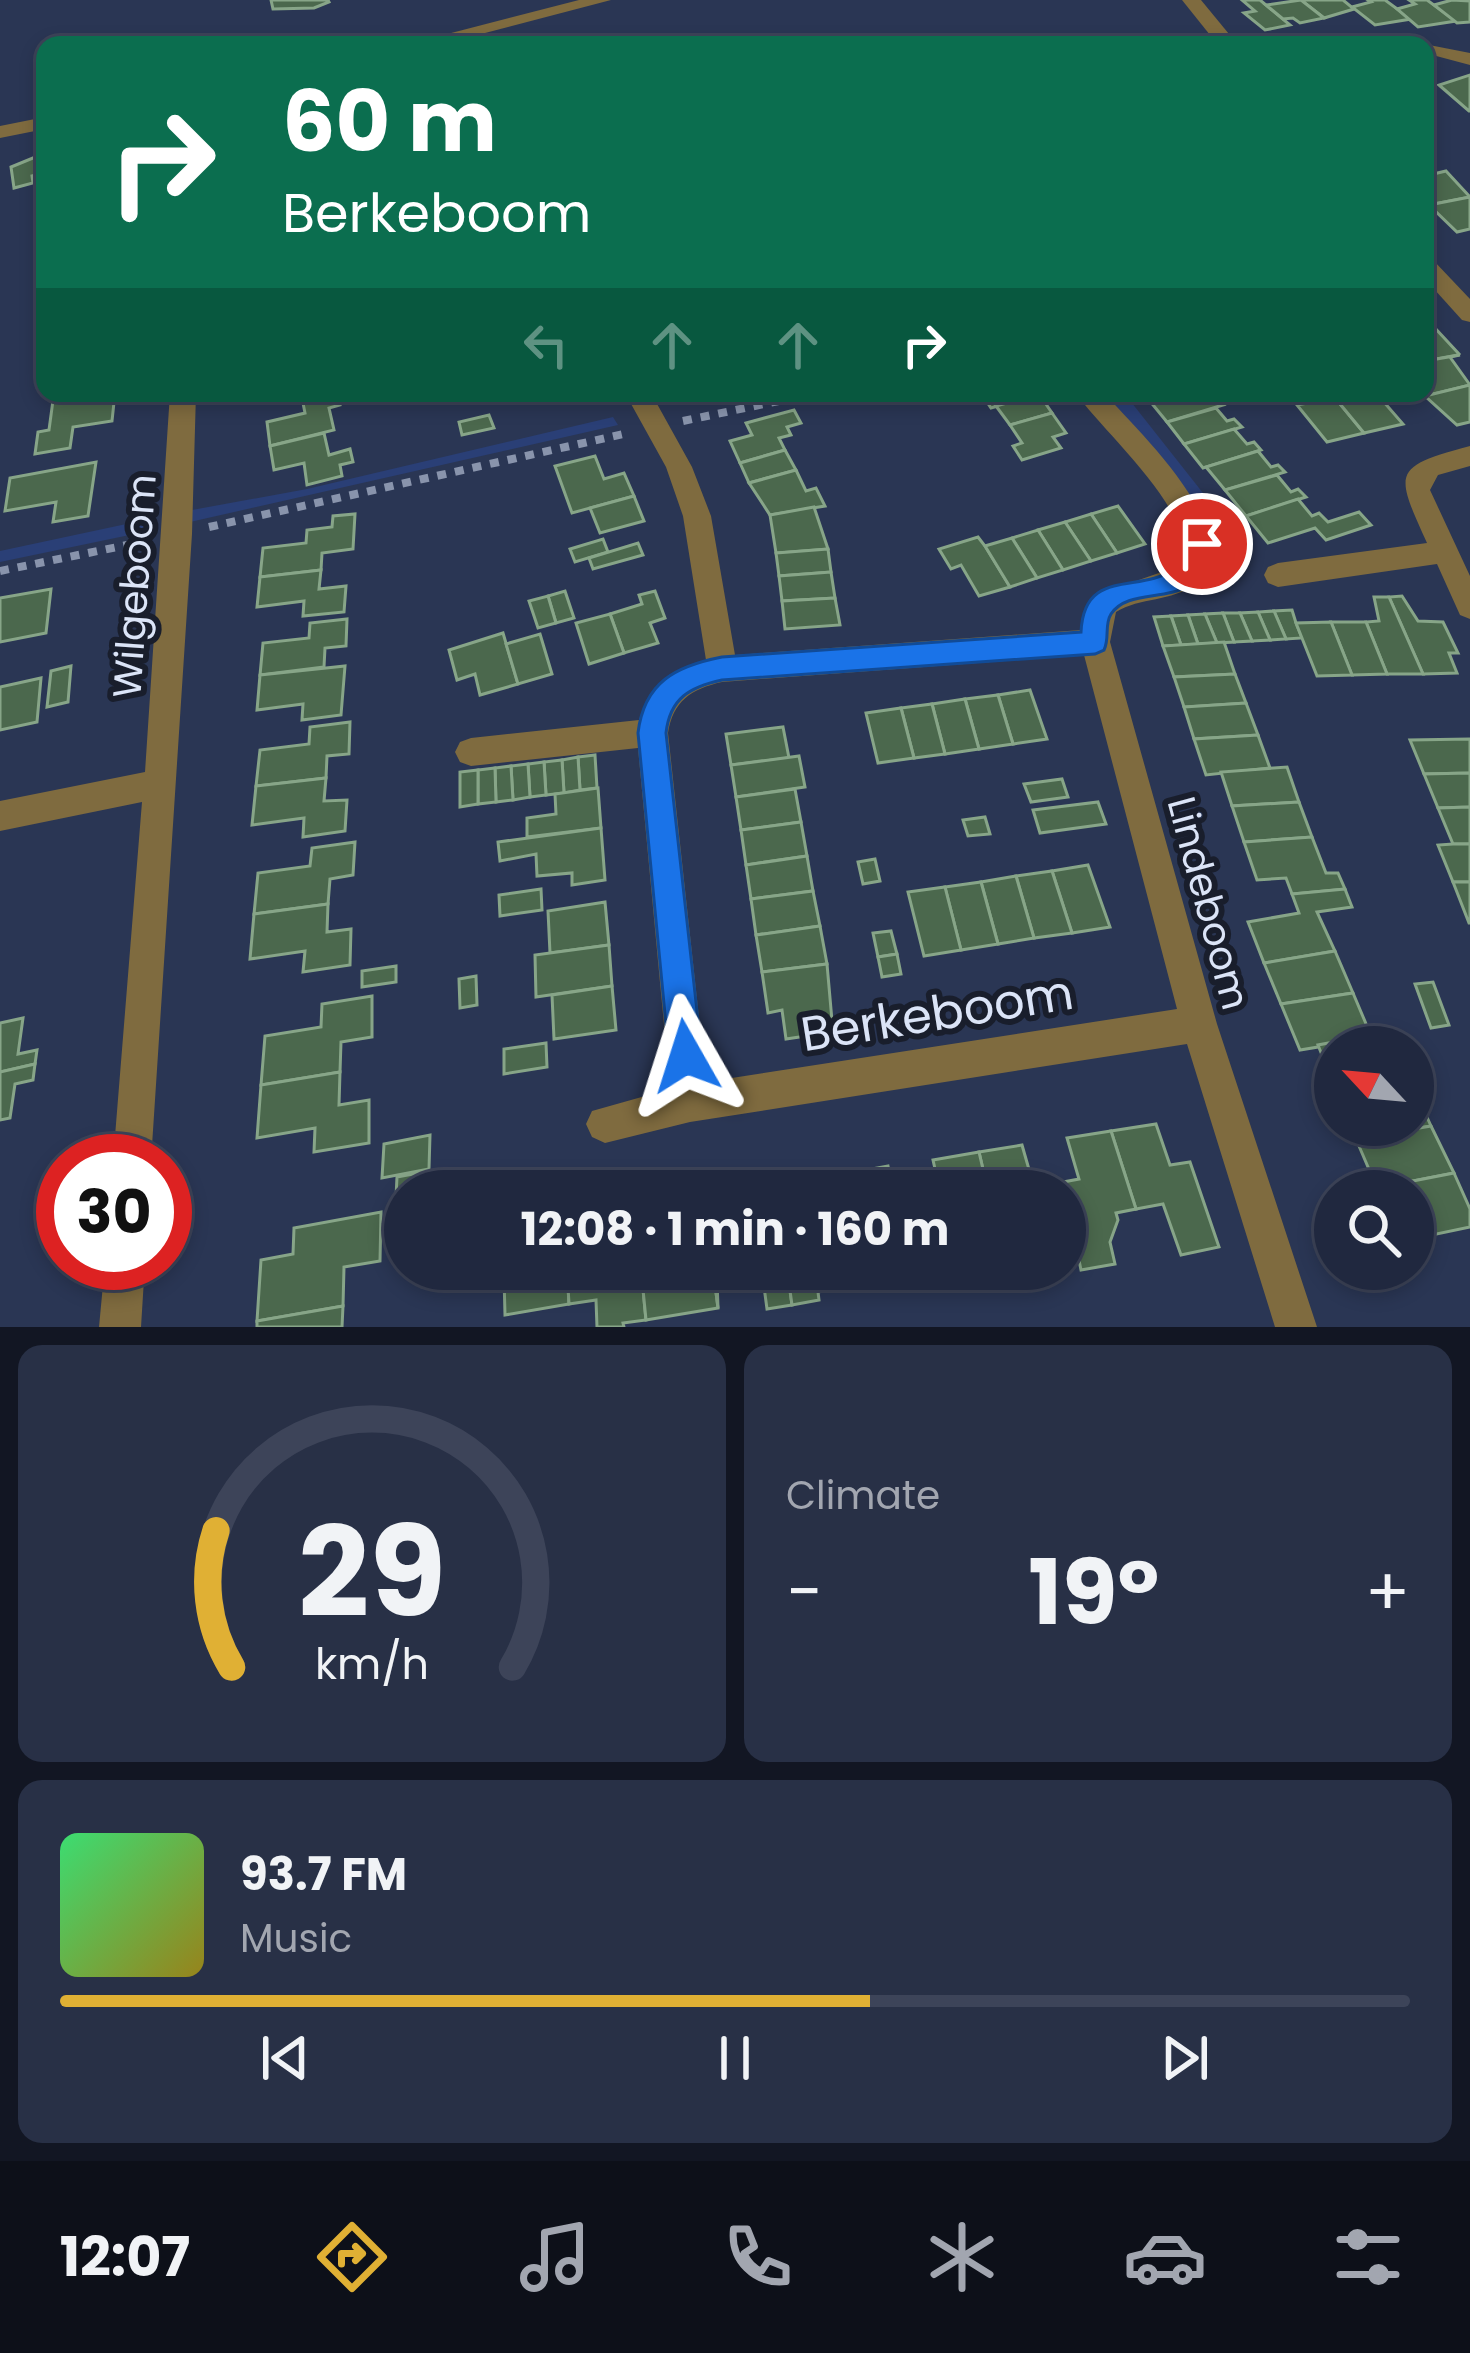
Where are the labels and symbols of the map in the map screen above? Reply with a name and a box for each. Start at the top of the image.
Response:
street label: Wilgeboom [99,472,170,700]
pin [1151,493,1253,595]
street label: Lindeboom [1154,791,1263,1016]
street label: Berkeboom [796,959,1078,1068]
position arrow [623,993,749,1119]
north arrow [1314,1026,1434,1146]
speed limit sign: 30 [36,1134,192,1290]

